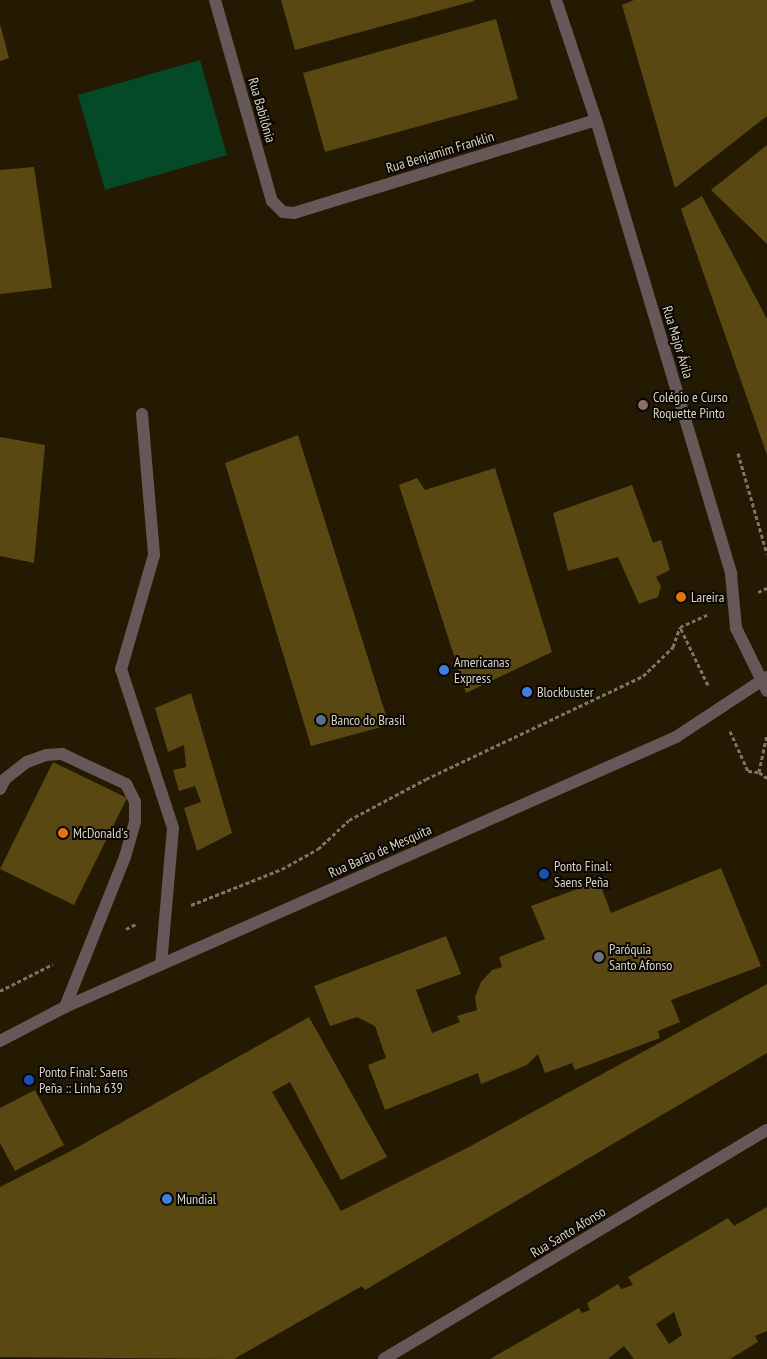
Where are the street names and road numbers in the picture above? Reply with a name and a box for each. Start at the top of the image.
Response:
street label: Rua Babilônia [245,76,279,144]
street label: Rua Benjamim Franklin [384,128,496,176]
street label: Rua Major Ávila [659,304,697,380]
street label: Rua Barão de Mesquita [326,821,434,881]
street label: Rua Santo Afonso [527,1203,609,1261]

